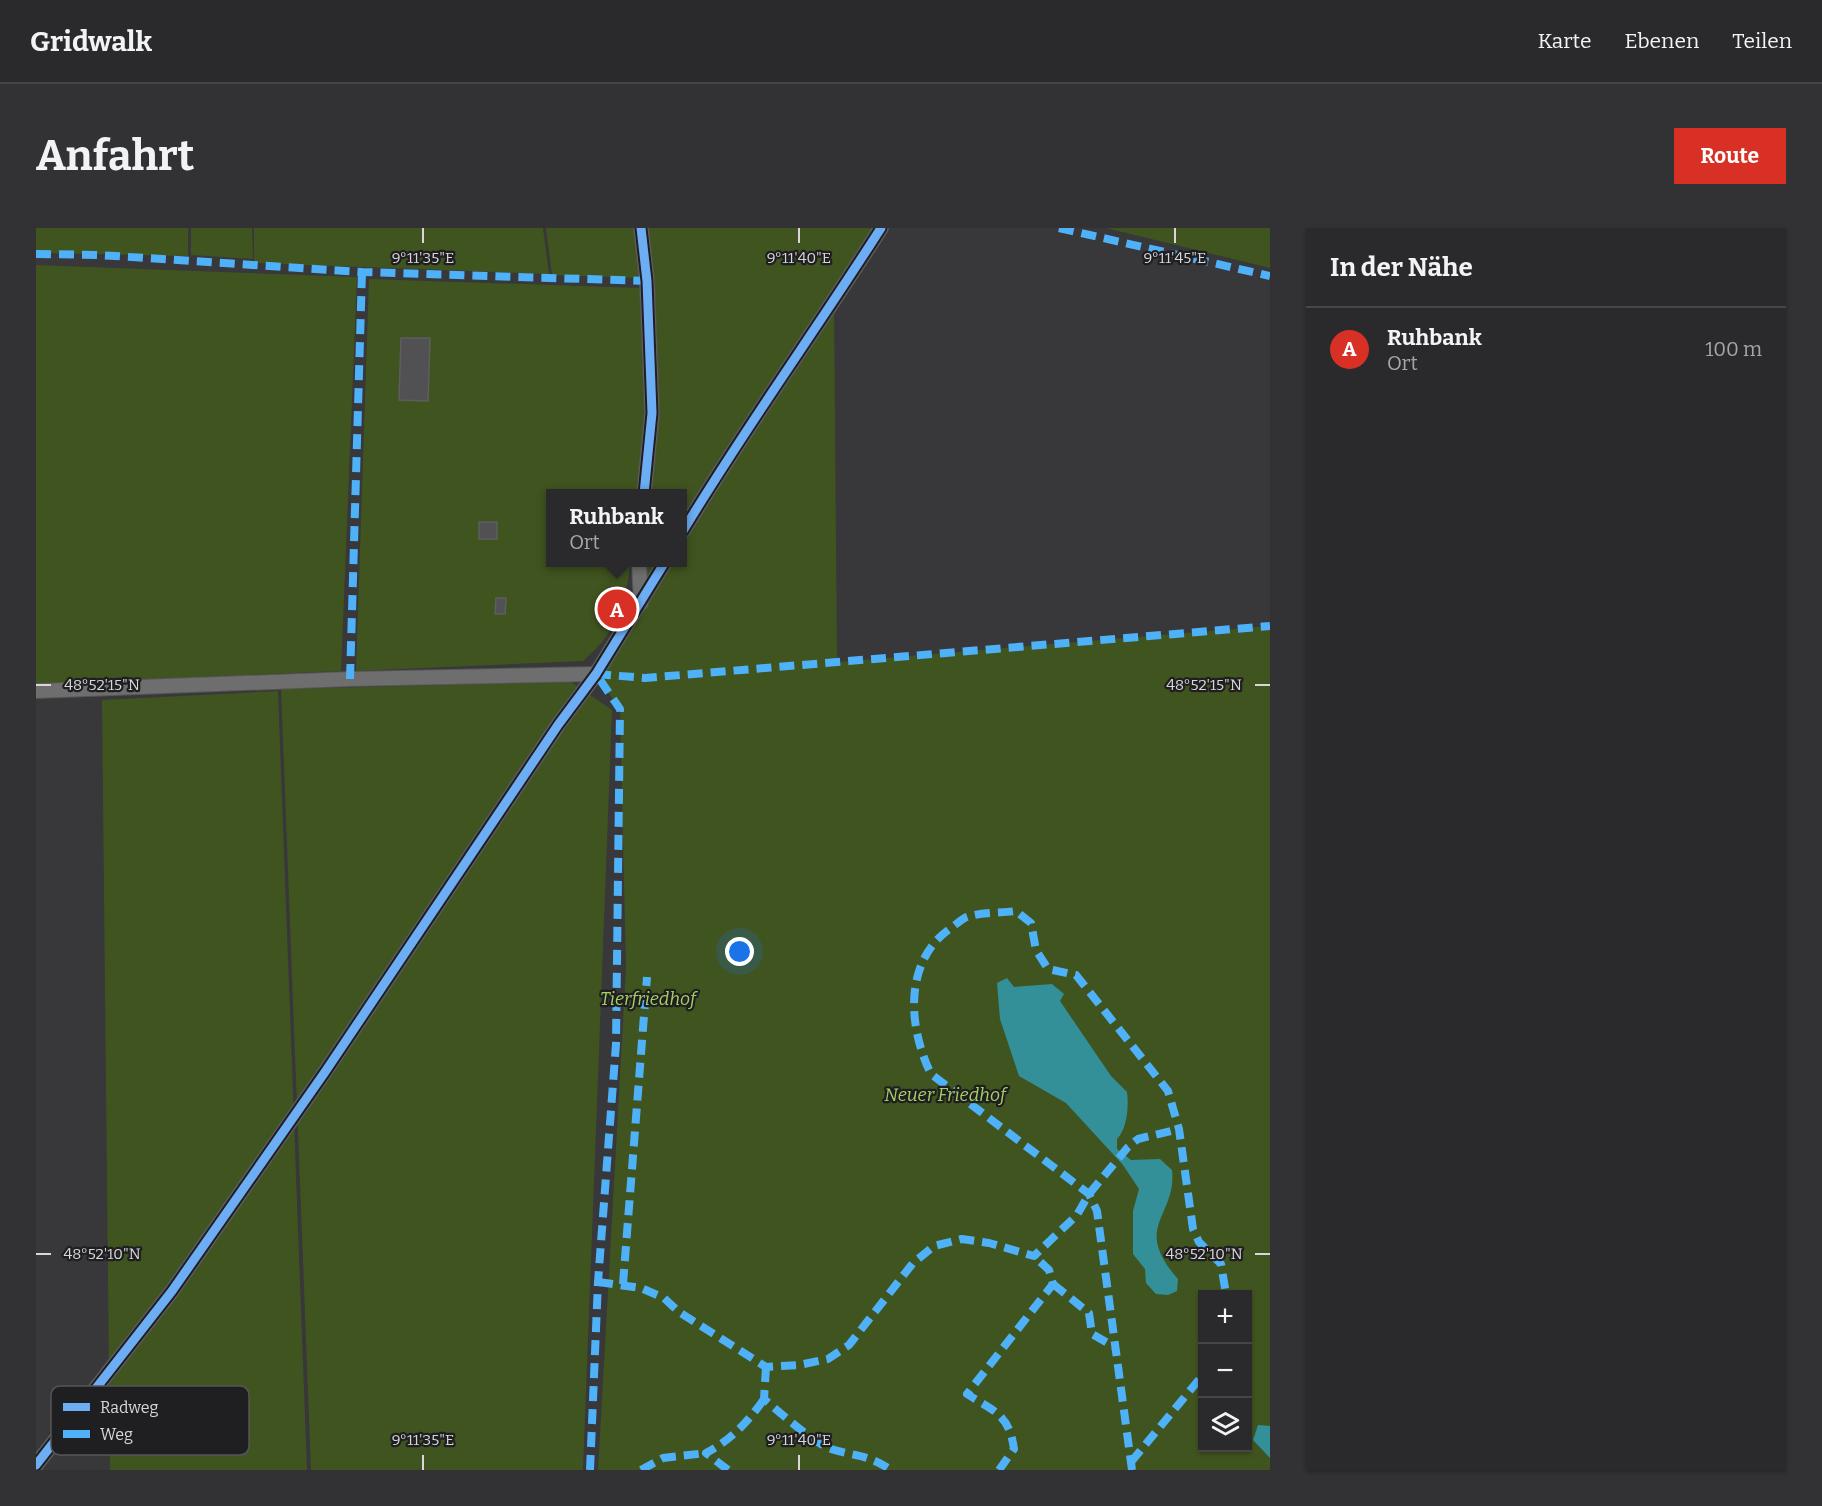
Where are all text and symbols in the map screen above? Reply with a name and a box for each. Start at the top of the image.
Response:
text: Gridwalk [30,25,152,58]
text: Karte [1538,28,1591,54]
text: Ebenen [1624,28,1699,54]
text: Teilen [1732,28,1792,54]
button: Route [1674,128,1786,184]
text: Anfahrt [36,131,194,181]
text: 9°11'35"E [392,249,454,267]
text: 9°11'40"E [767,249,831,267]
text: 9°11'45"E [1144,249,1206,267]
text: In der Nähe [1330,252,1473,283]
text: Ruhbank [1387,324,1482,351]
text: A [1342,337,1357,361]
text: 100 m [1705,337,1762,361]
text: Ort [1387,351,1418,375]
popup [546,489,687,567]
text: Ruhbank [569,503,664,530]
text: Ort [569,530,600,554]
pin: A [598,586,636,632]
text: 48°52'15"N [64,676,140,694]
text: 48°52'15"N [1166,676,1242,694]
your location [725,937,754,966]
park label: Tierfriedhof [600,988,699,1010]
park label: Neuer Friedhof [884,1084,1009,1106]
text: 48°52'10"N [63,1245,141,1263]
text: 48°52'10"N [1165,1245,1243,1263]
map controls [1198,1290,1252,1452]
button: + [1198,1290,1252,1344]
button: − [1198,1344,1252,1398]
legend [51,1386,249,1455]
text: Radweg [100,1398,158,1417]
button: layers [1198,1398,1252,1452]
text: Weg [100,1425,133,1444]
text: 9°11'35"E [392,1431,454,1449]
text: 9°11'40"E [767,1431,831,1449]

